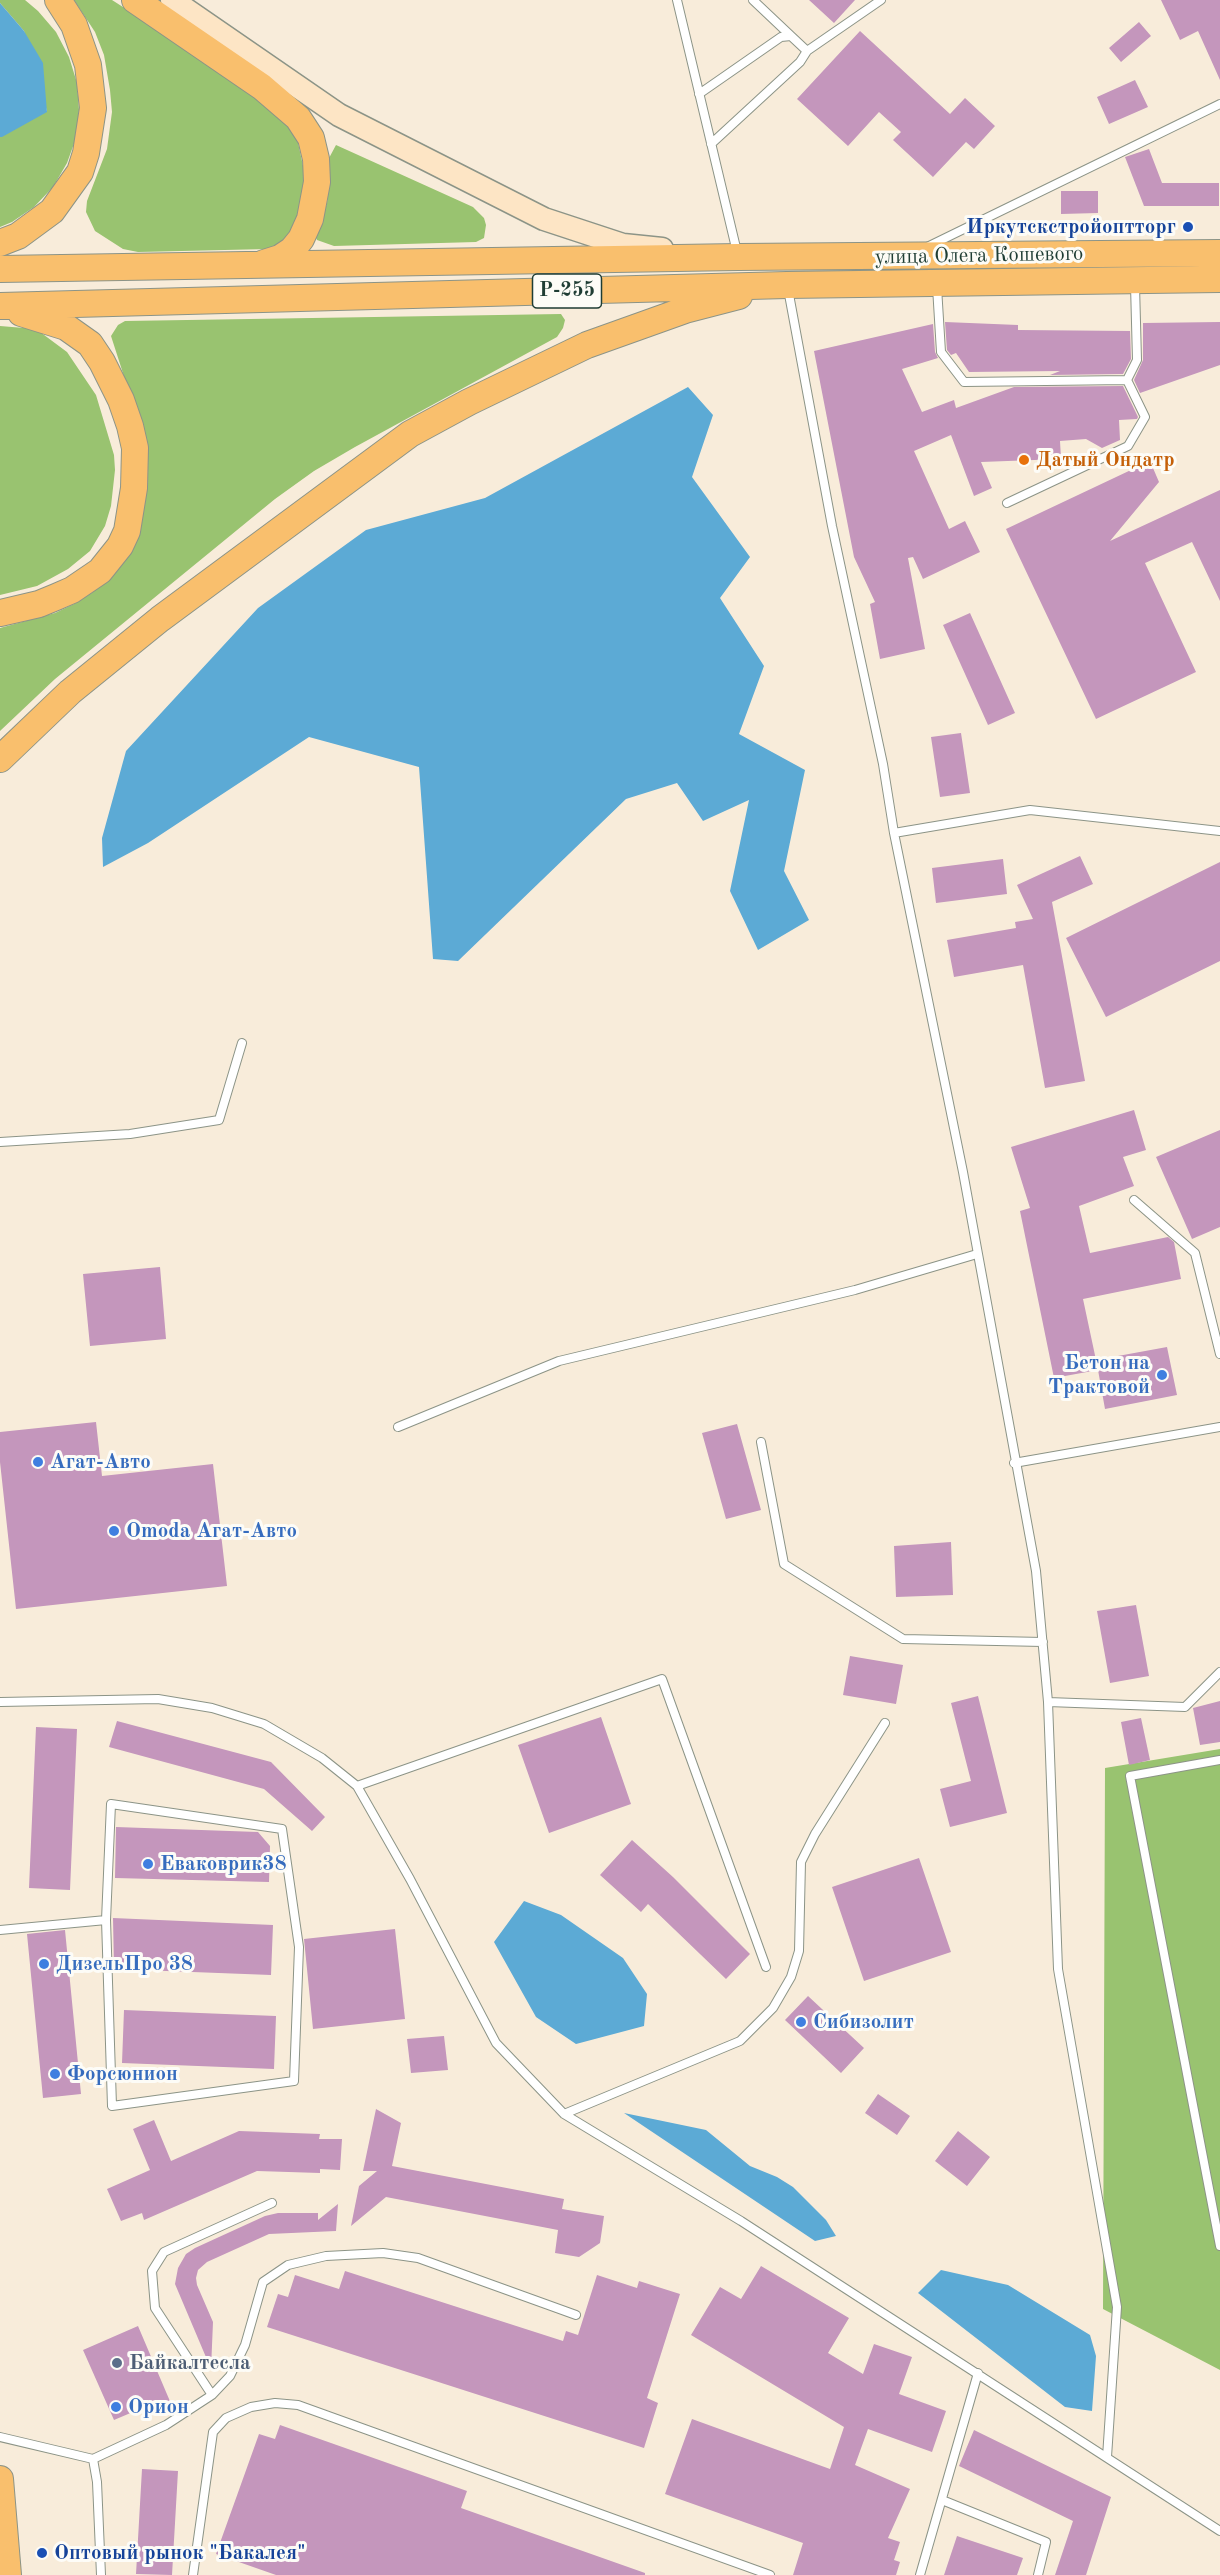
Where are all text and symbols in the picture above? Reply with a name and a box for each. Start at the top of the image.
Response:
place label: Иркутскстройоптторг [966,214,1176,240]
marker: Иркутскстройоптторг [1181,220,1195,234]
street label: улица Олега Кошевого [874,242,1084,270]
road number: Р-255 [532,274,602,308]
place label: Датый Ондатр [1036,447,1175,473]
marker: Датый Ондатр [1017,453,1031,467]
place label: Бетон на Трактовой [1048,1350,1150,1400]
marker: Бетон на Трактовой [1155,1368,1169,1382]
place label: Агат-Авто [50,1449,151,1475]
marker: Агат-Авто [31,1455,45,1469]
place label: Omoda Агат-Авто [126,1518,297,1544]
marker: Omoda Агат-Авто [107,1524,121,1538]
place label: Еваковрик38 [160,1851,287,1877]
marker: Еваковрик38 [141,1857,155,1871]
place label: ДизельПро 38 [56,1951,193,1977]
marker: ДизельПро 38 [37,1957,51,1971]
place label: Сибизолит [813,2009,914,2035]
marker: Сибизолит [794,2015,808,2029]
place label: Форсюнион [67,2061,178,2087]
marker: Форсюнион [48,2067,62,2081]
place label: Байкалтесла [129,2350,251,2376]
marker: Байкалтесла [110,2356,124,2370]
place label: Орион [128,2394,189,2420]
marker: Орион [109,2400,123,2414]
place label: Оптовый рынок "Бакалея" [54,2540,305,2566]
marker: Оптовый рынок "Бакалея" [35,2546,49,2560]

